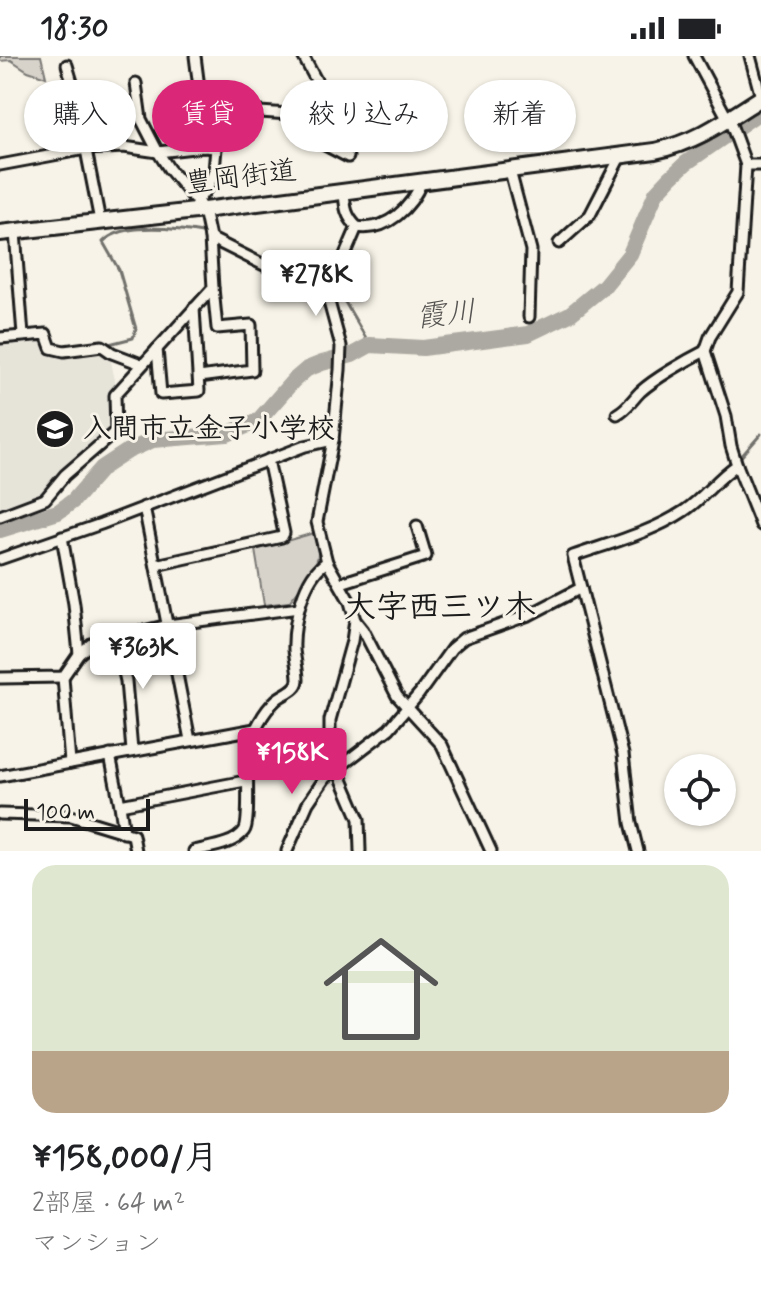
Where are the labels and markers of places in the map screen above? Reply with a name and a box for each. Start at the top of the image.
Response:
pin: ¥278K [260,250,372,318]
school or university icon: 入間市立金子小学校 [34,408,76,450]
place label: 入間市立金子小学校 [83,411,335,448]
pin: ¥363K [87,623,199,691]
pin: ¥158K [236,728,348,796]

